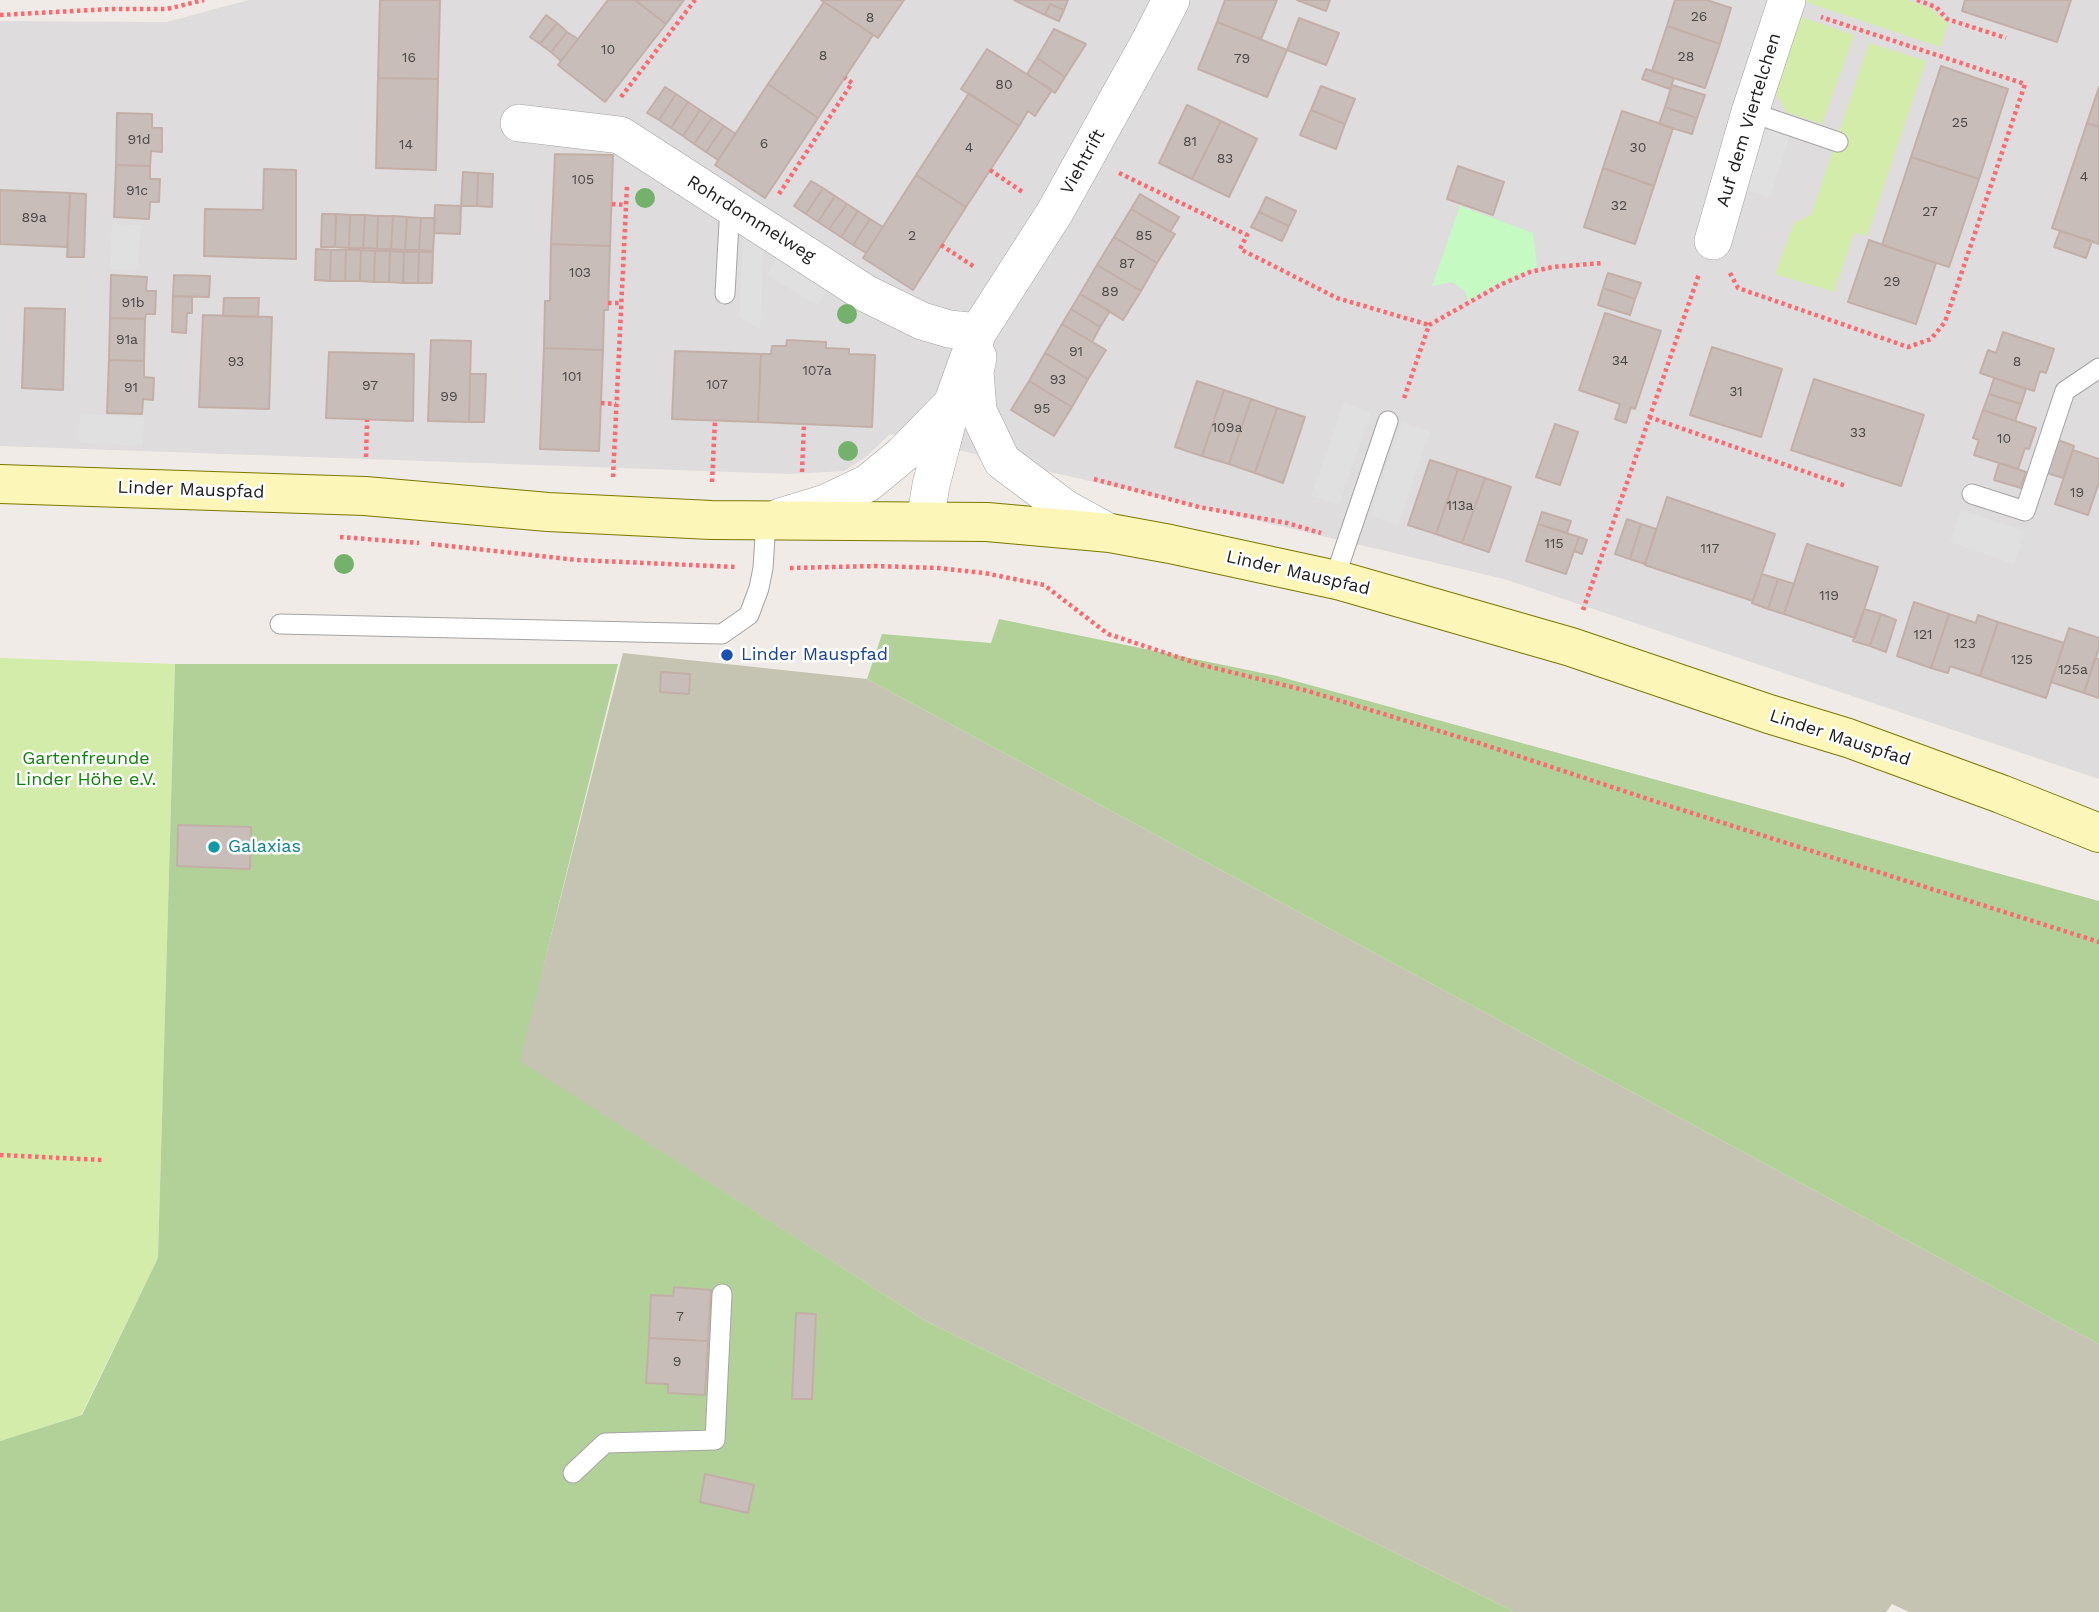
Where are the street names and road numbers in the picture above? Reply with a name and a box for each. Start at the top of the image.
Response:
street label: Auf dem Viertelchen [1712,30,1786,210]
street label: Viehtrift [1056,126,1110,198]
street label: Rohrdommelweg [683,171,819,267]
street label: Linder Mauspfad [117,477,265,503]
street label: Linder Mauspfad [1224,546,1372,600]
street label: Linder Mauspfad [1767,705,1913,771]

